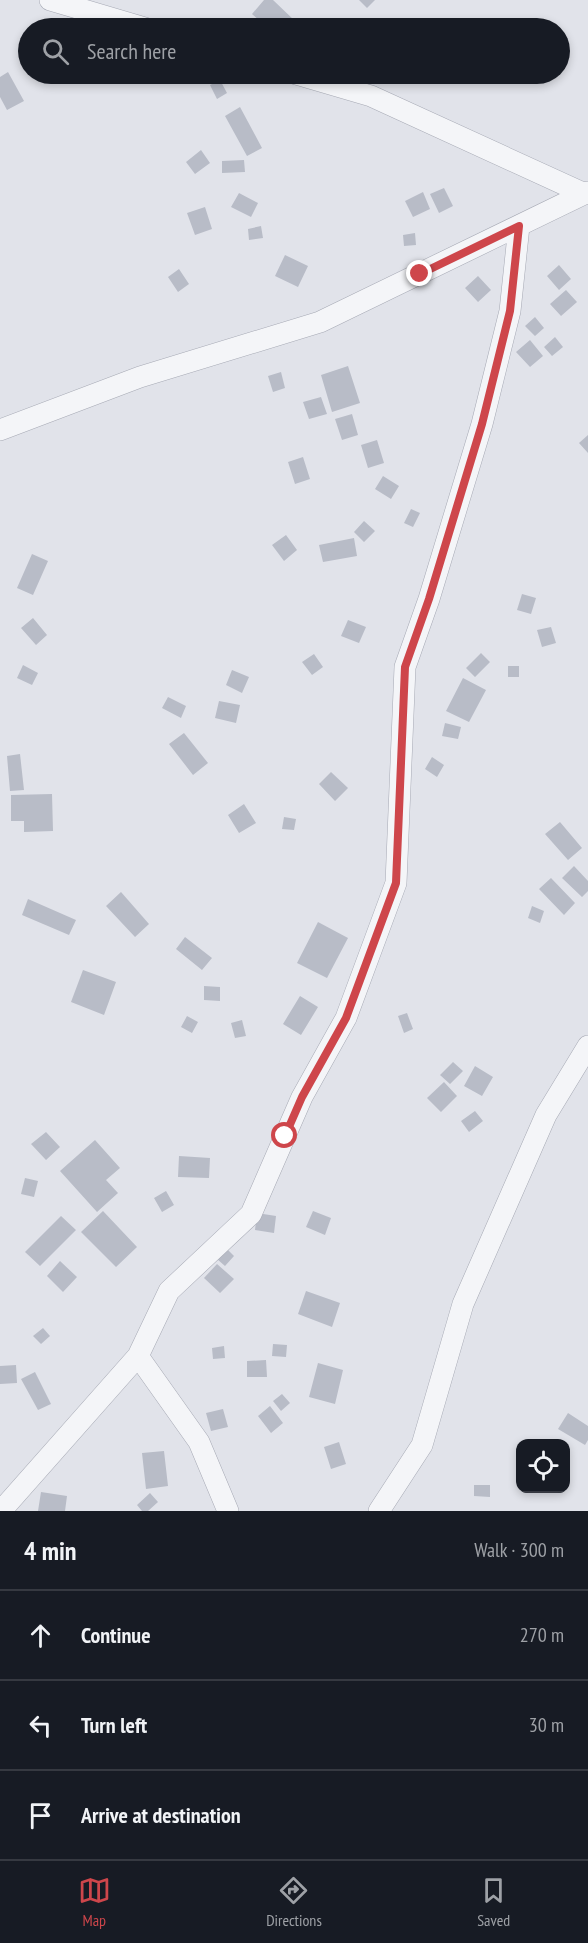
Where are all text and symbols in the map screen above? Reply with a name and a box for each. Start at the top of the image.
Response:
search box [18,18,570,84]
icon: search [39,35,72,68]
text: Search here [87,37,176,65]
route end [406,260,432,286]
route start [271,1122,297,1148]
map controls [516,1439,570,1493]
button: locate [516,1439,570,1493]
text: 4 min [24,1534,77,1567]
text: Walk · 300 m [474,1537,564,1563]
icon: ahead [24,1619,57,1652]
text: Continue [81,1621,151,1649]
text: 270 m [520,1622,564,1648]
icon: left [24,1709,57,1742]
text: Turn left [81,1711,147,1739]
text: 30 m [529,1712,564,1738]
icon: arrive [24,1799,57,1832]
text: Arrive at destination [81,1801,241,1829]
tab: Map [78,1874,111,1930]
tab: Directions [266,1874,322,1930]
tab: Saved [477,1874,510,1930]

